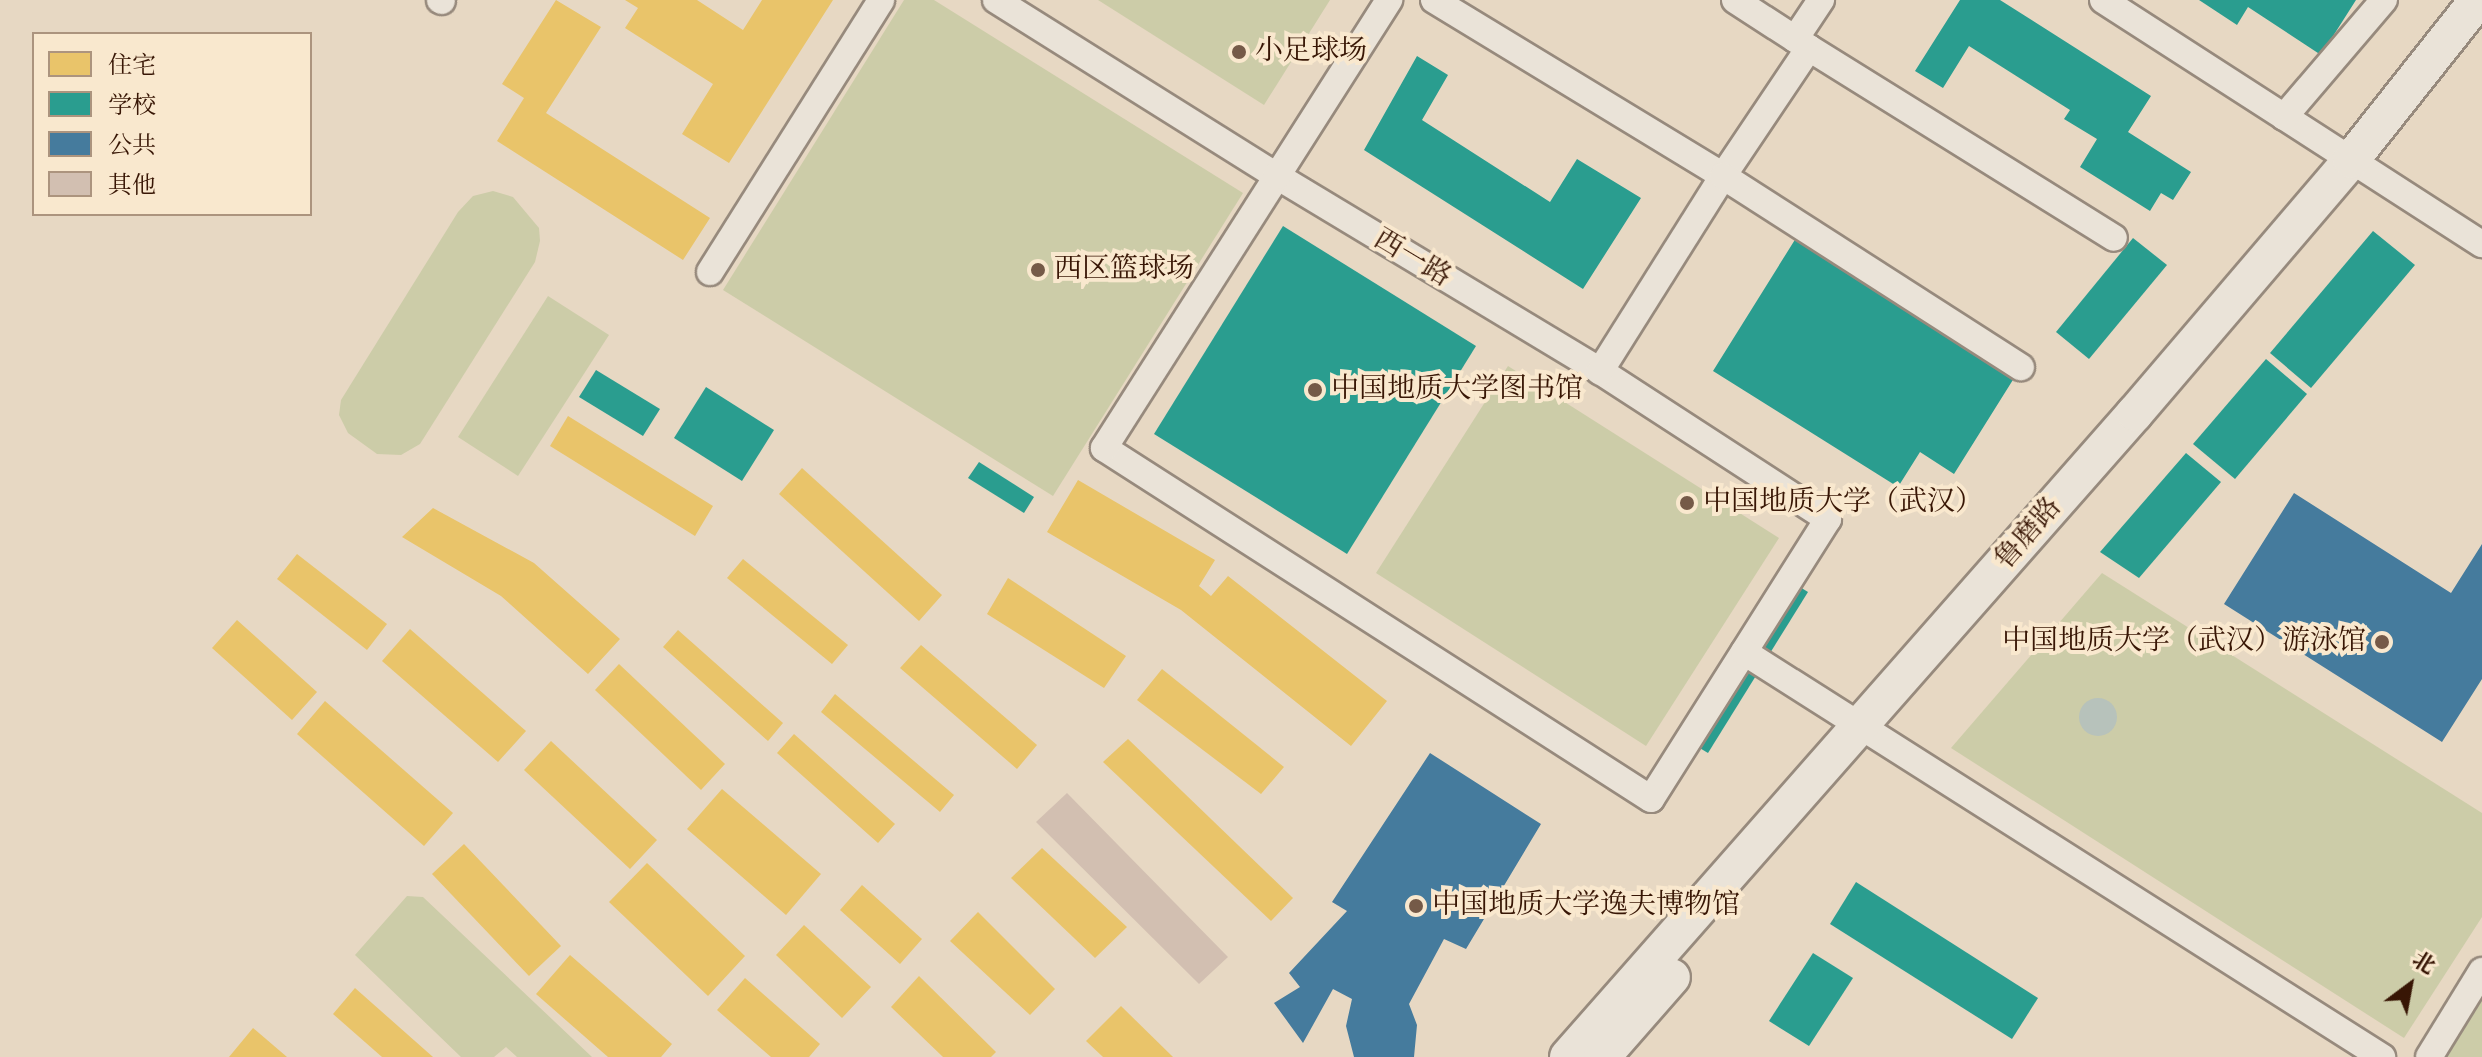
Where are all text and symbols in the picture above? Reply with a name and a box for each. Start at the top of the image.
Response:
legend [32,32,312,216]
place label: 小足球场 [1255,35,1367,69]
marker: 小足球场 [1230,43,1248,61]
text: 住宅 [108,50,156,84]
text: 学校 [108,90,156,124]
text: 公共 [108,130,156,164]
text: 其他 [108,170,156,204]
street label: 西一路 [1367,223,1457,295]
place label: 西区篮球场 [1054,253,1194,287]
marker: 西区篮球场 [1029,261,1047,279]
place label: 中国地质大学图书馆 [1331,373,1583,407]
marker: 中国地质大学图书馆 [1306,381,1324,399]
place label: 中国地质大学（武汉） [1703,486,1983,520]
street label: 鲁磨路 [1989,491,2069,577]
marker: 中国地质大学（武汉） [1678,494,1696,512]
place label: 中国地质大学（武汉）游泳馆 [2002,625,2366,659]
marker: 中国地质大学（武汉）游泳馆 [2373,633,2391,651]
place label: 中国地质大学逸夫博物馆 [1432,889,1740,923]
marker: 中国地质大学逸夫博物馆 [1407,897,1425,915]
north arrow [2370,945,2450,1025]
text: 北 [2405,945,2441,983]

